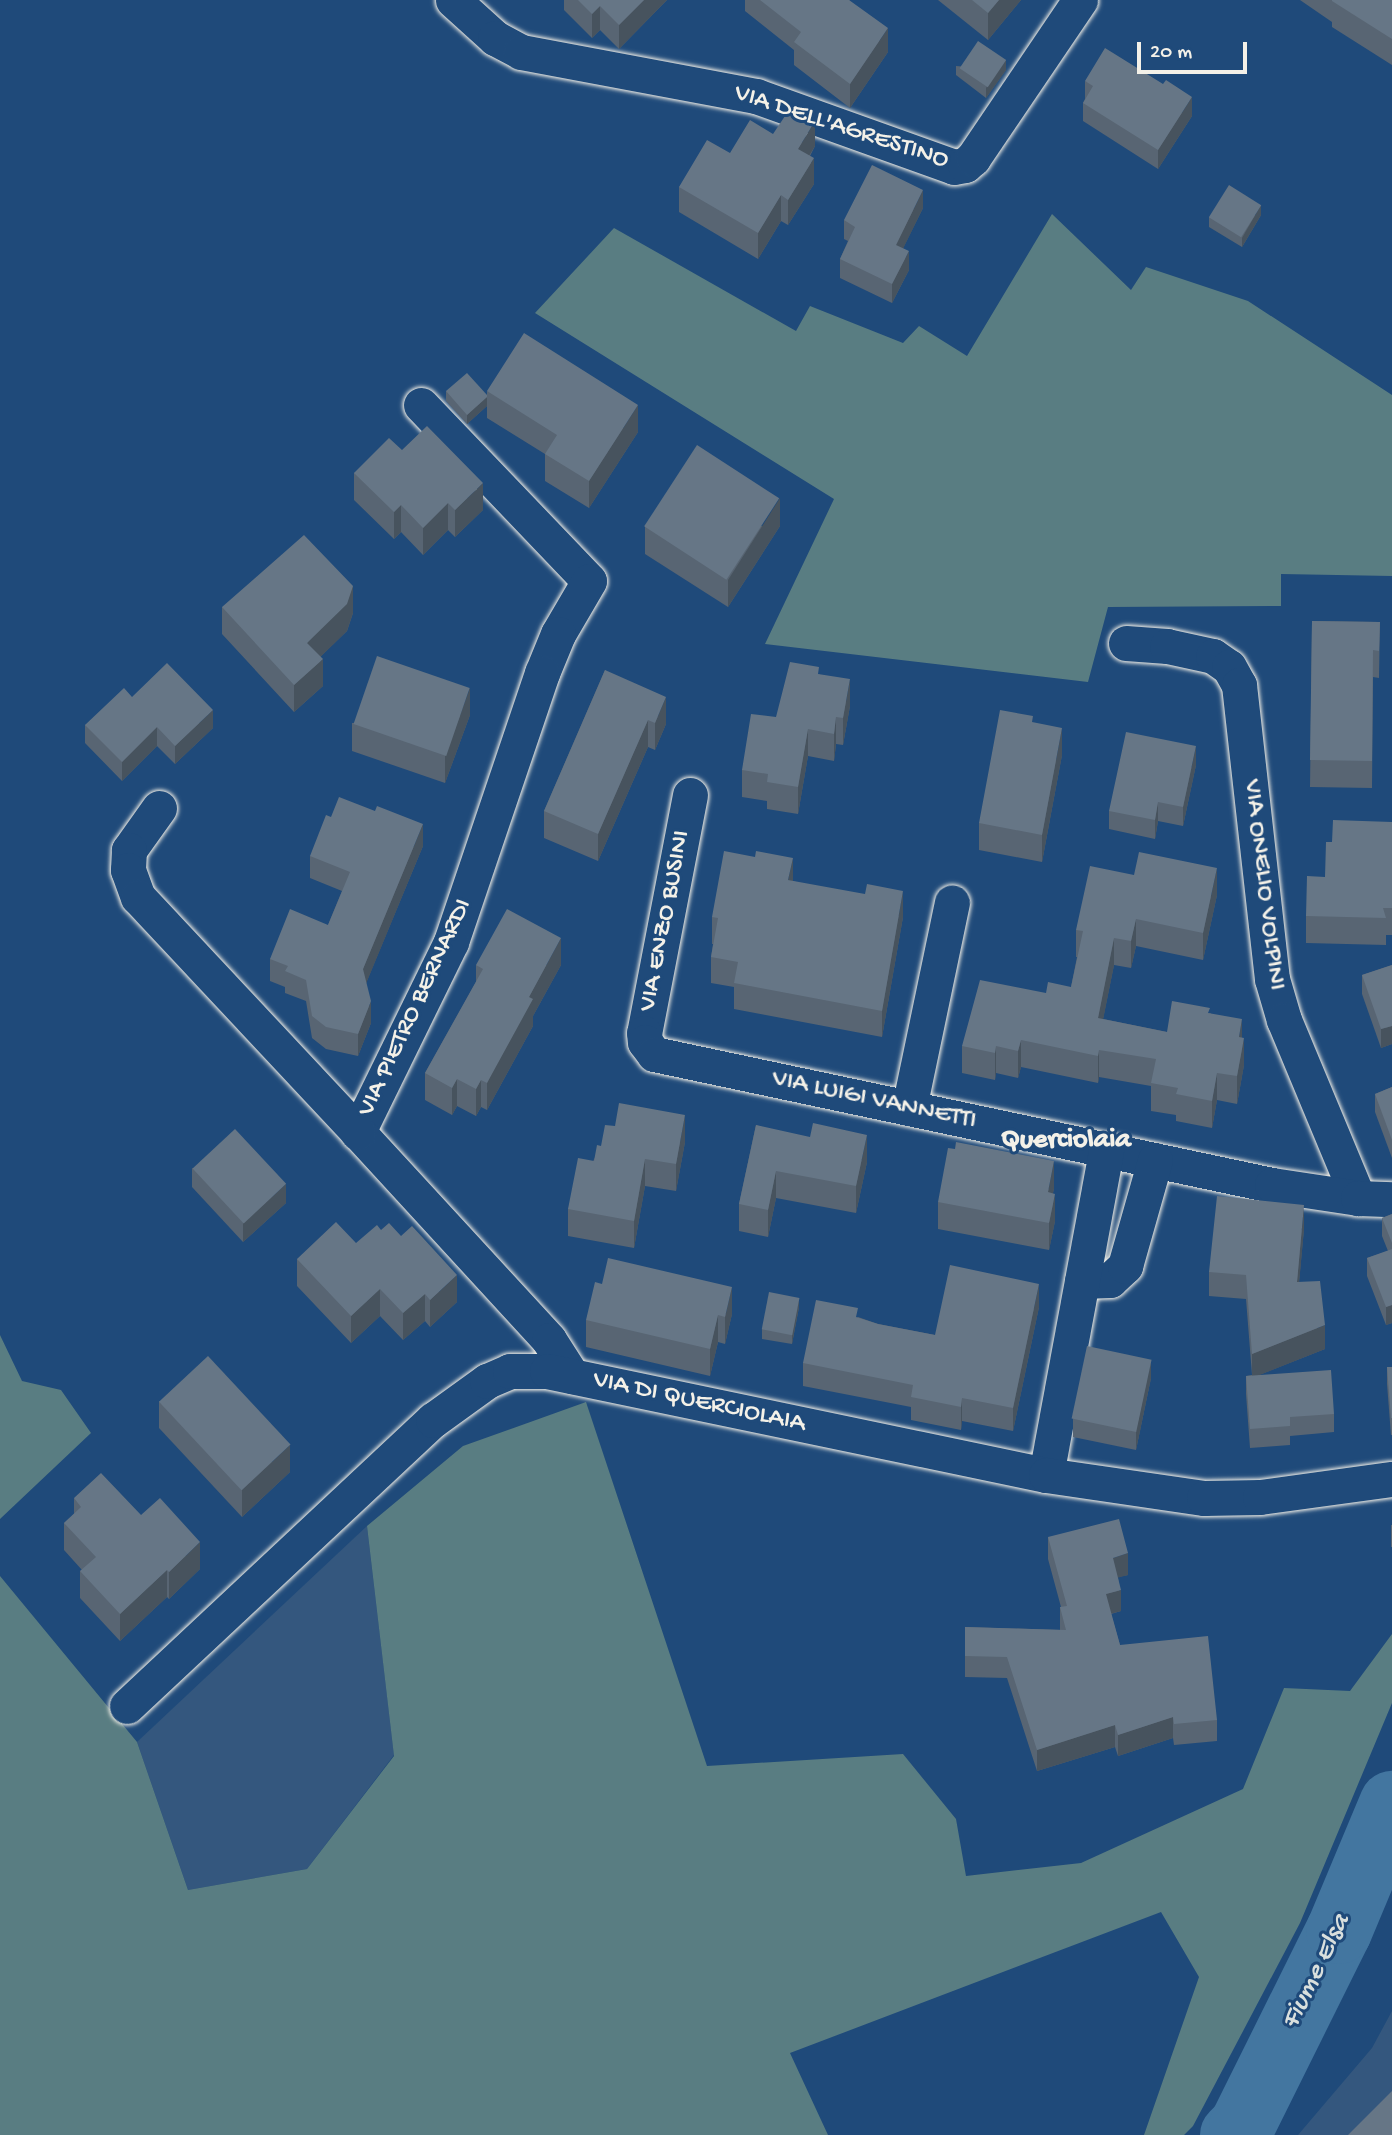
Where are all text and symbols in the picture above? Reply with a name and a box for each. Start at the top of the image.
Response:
scale bar [1140,28,1250,72]
text: 20 m [1150,41,1192,66]
street label: VIA DELL'AGRESTINO [730,79,952,177]
street label: VIA ONELIO VOLPINI [1235,778,1291,992]
street label: VIA ENZO BUSINI [633,828,699,1014]
street label: VIA PIETRO BERNARDI [352,894,480,1122]
street label: VIA LUIGI VANNETTI [769,1064,979,1138]
district label: Querciolaia [1001,1124,1131,1158]
street label: VIA DI QUERCIOLAIA [590,1365,808,1441]
water label: Fiume Elsa [1275,1909,1359,2035]

